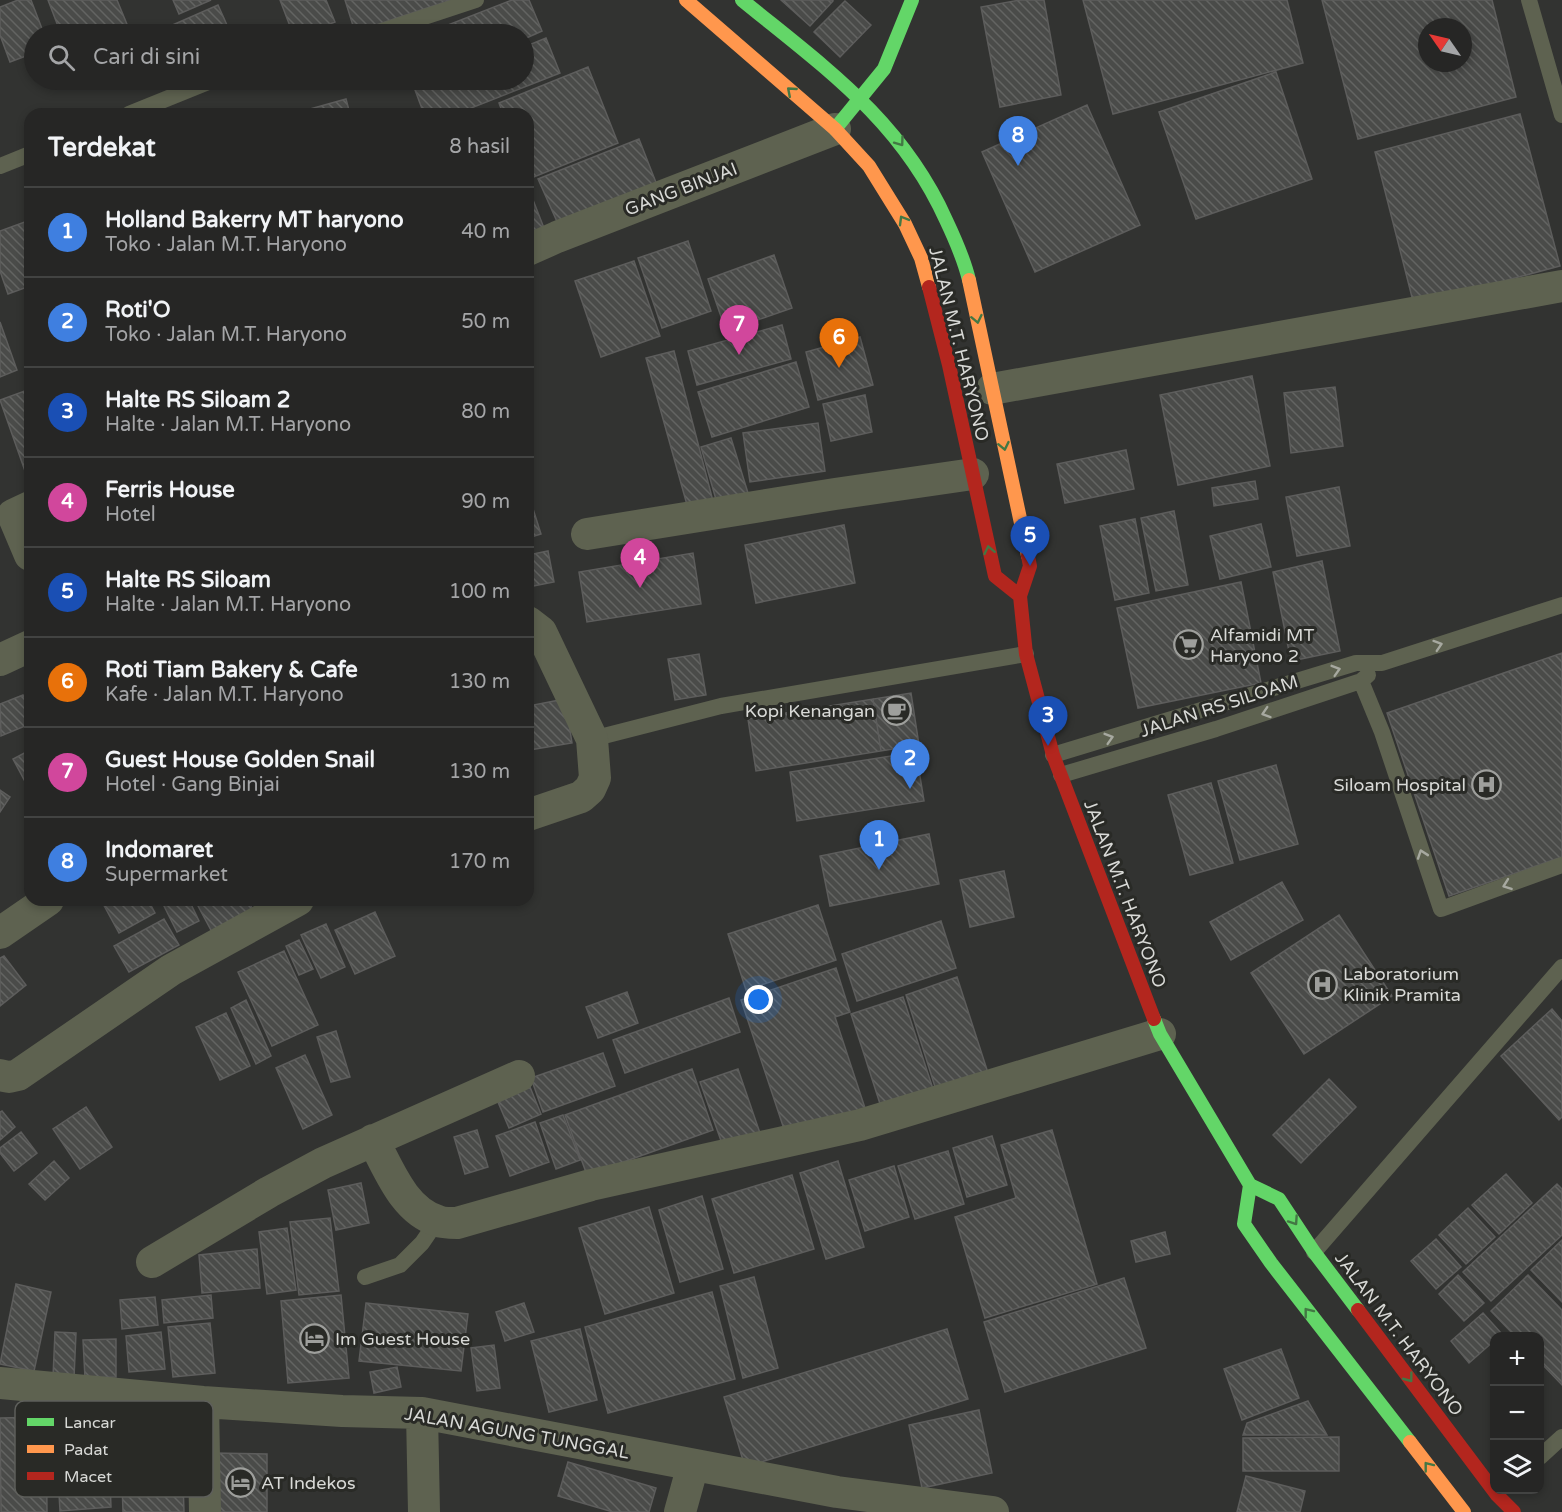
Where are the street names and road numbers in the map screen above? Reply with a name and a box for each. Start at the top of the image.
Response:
street label: GANG BINJAI [622,157,740,221]
street label: JALAN M.T. HARYONO [924,245,994,443]
street label: JALAN RS SILOAM [1137,670,1301,742]
street label: JALAN M.T. HARYONO [1079,797,1171,991]
street label: JALAN M.T. HARYONO [1330,1248,1468,1420]
street label: JALAN AGUNG TUNGGAL [403,1402,632,1464]

